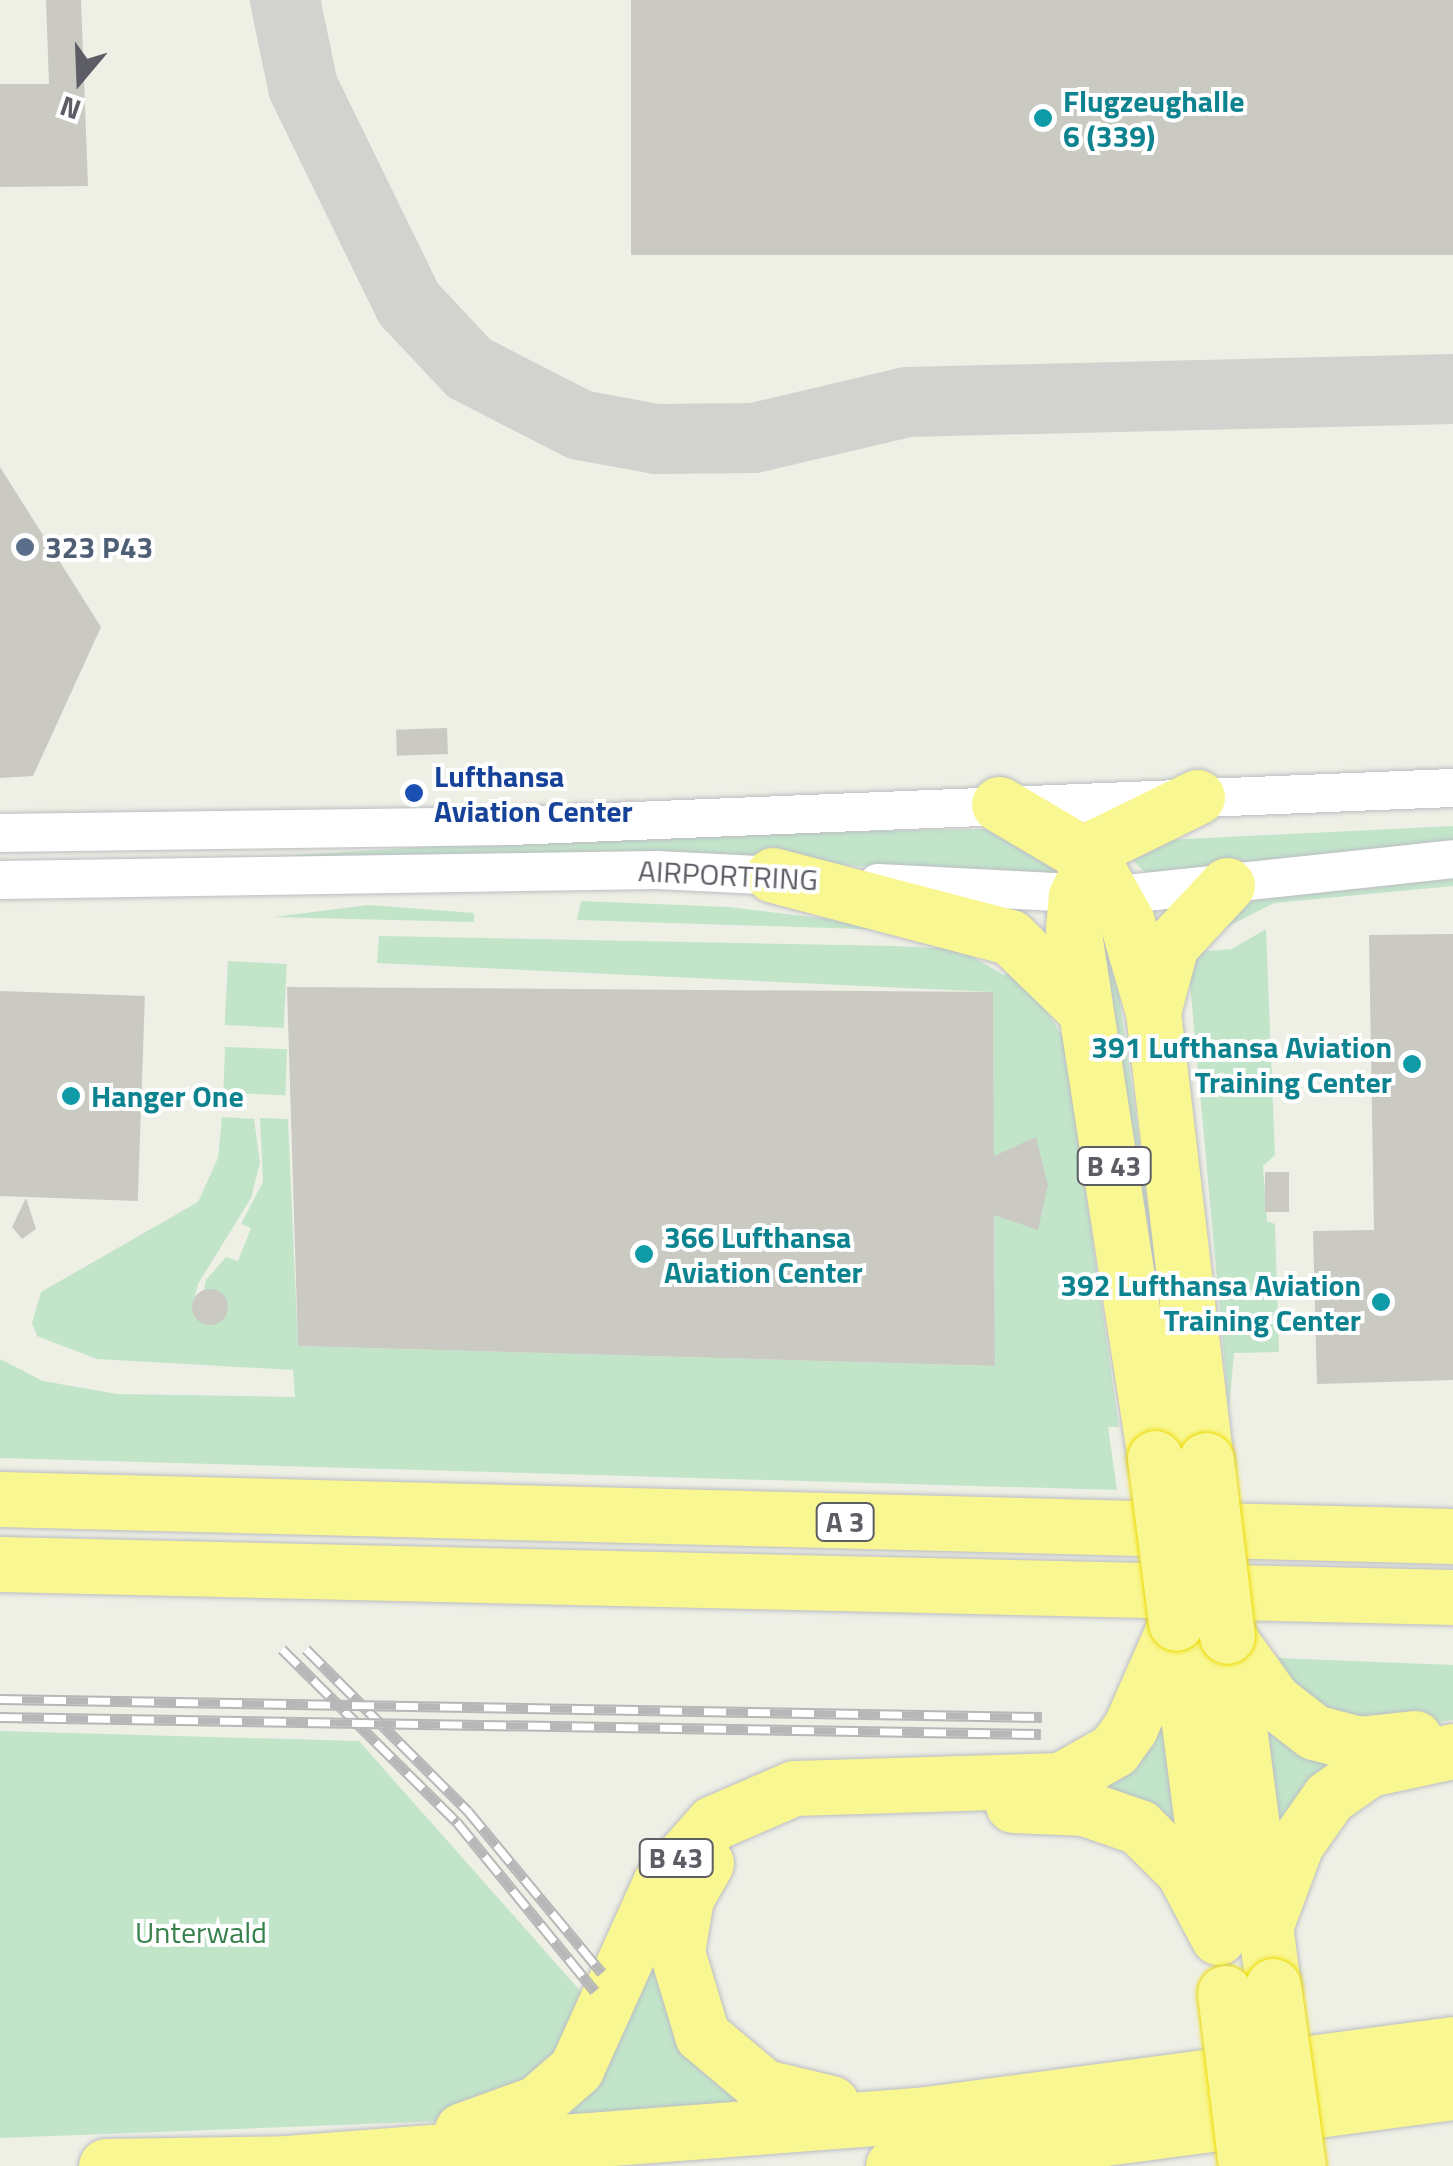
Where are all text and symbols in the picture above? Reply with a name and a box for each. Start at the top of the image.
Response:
north arrow [30,30,130,130]
place label: Flugzeughalle 6 (339) [1063,83,1245,154]
text: N [54,85,86,132]
marker: Flugzeughalle 6 (339) [1032,107,1054,129]
place label: 323 P43 [45,529,153,565]
marker: 323 P43 [14,536,36,558]
place label: Lufthansa Aviation Center [434,758,633,828]
marker: Lufthansa Aviation Center [403,782,425,804]
street label: AIRPORTRING [637,852,819,898]
place label: 391 Lufthansa Aviation Training Center [1091,1029,1392,1100]
marker: 391 Lufthansa Aviation Training Center [1401,1053,1423,1075]
place label: Hanger One [91,1078,244,1114]
marker: Hanger One [60,1085,82,1107]
road number: B 43 [1076,1143,1152,1189]
place label: 366 Lufthansa Aviation Center [664,1219,863,1290]
marker: 366 Lufthansa Aviation Center [633,1243,655,1265]
place label: 392 Lufthansa Aviation Training Center [1060,1267,1361,1338]
marker: 392 Lufthansa Aviation Training Center [1370,1291,1392,1313]
road number: A 3 [815,1499,875,1545]
road number: B 43 [638,1835,714,1881]
park label: Unterwald [135,1914,267,1950]

